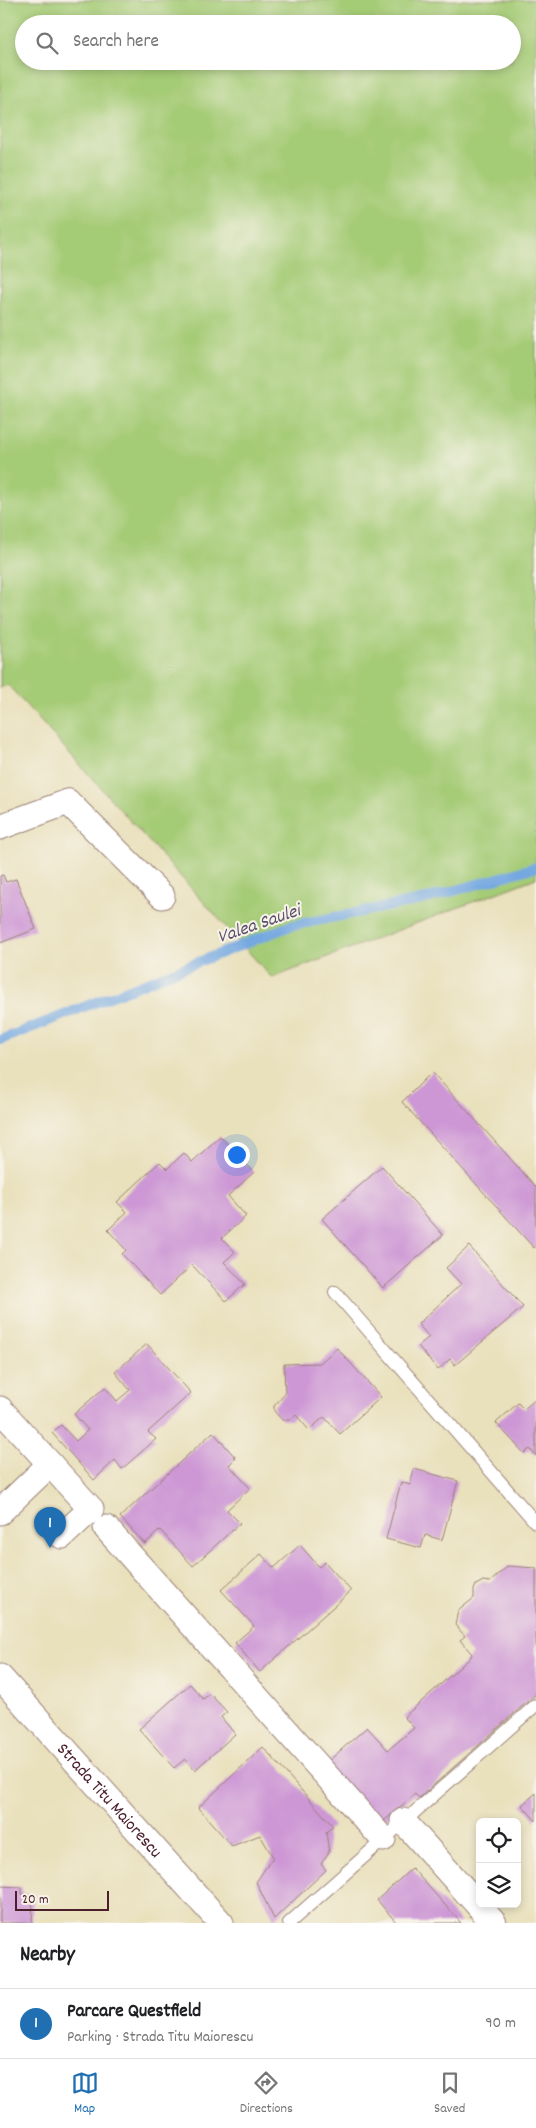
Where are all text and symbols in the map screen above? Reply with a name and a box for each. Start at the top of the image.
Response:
search box [15,15,521,70]
icon: search [33,29,61,57]
text: Search here [73,29,159,56]
water label: Valea Saulei [214,897,308,952]
your location [224,1142,250,1168]
pin: 1 [34,1507,66,1548]
street label: Strada Titu Maiorescu [50,1738,167,1865]
map controls [476,1818,521,1908]
button: locate [476,1818,521,1863]
button: layers [476,1863,521,1908]
scale bar [15,1888,109,1911]
text: 20 m [22,1890,49,1910]
text: Nearby [20,1941,75,1971]
text: Parcare Questfield [67,1999,201,2026]
text: 1 [34,2012,38,2035]
text: 90 m [485,2012,516,2035]
text: Parking · Strada Titu Maiorescu [67,2026,253,2049]
tab: Map [71,2069,99,2119]
tab: Directions [240,2069,293,2119]
tab: Saved [434,2069,465,2119]

